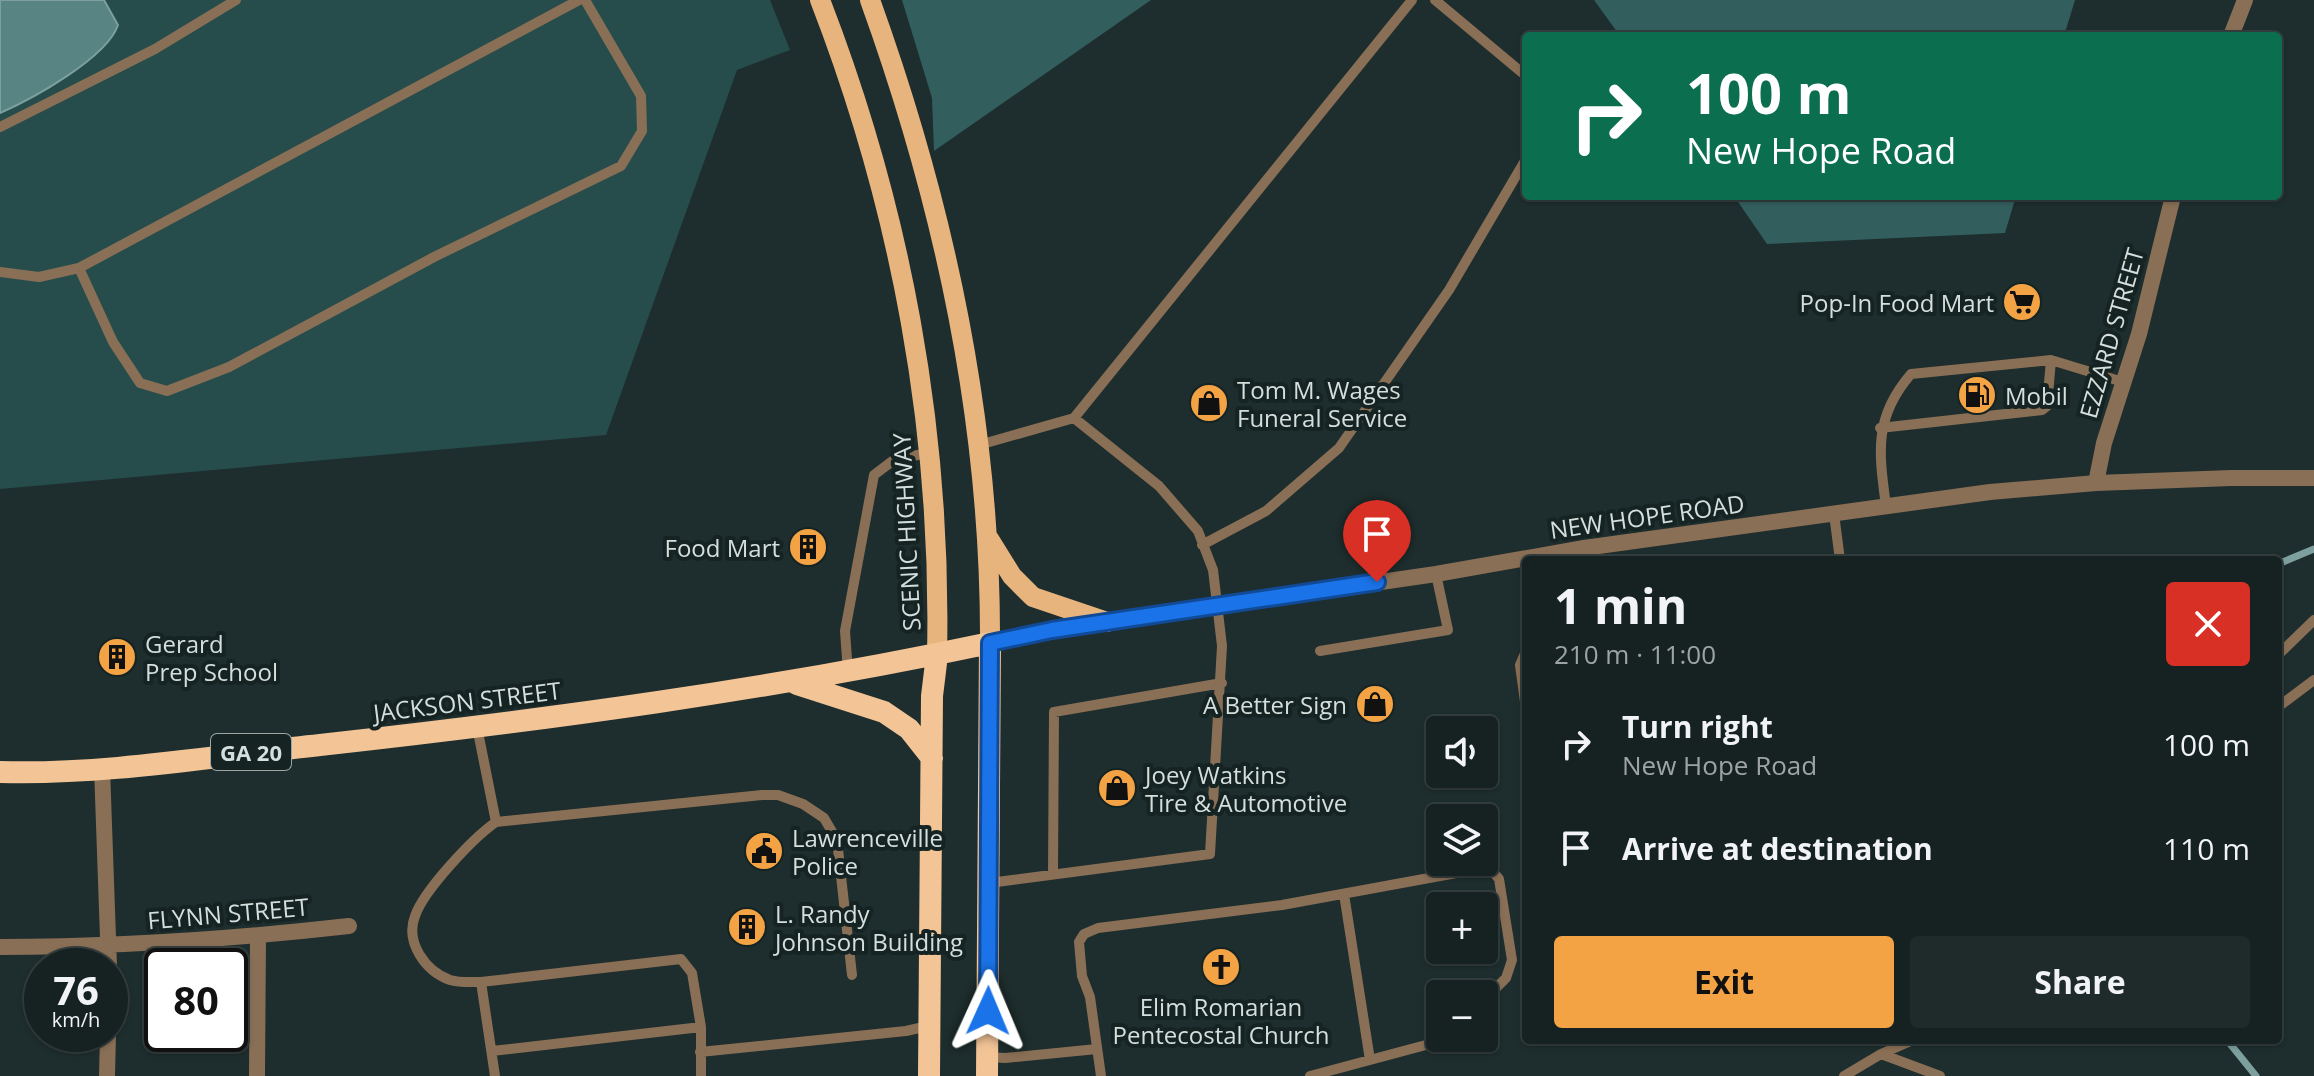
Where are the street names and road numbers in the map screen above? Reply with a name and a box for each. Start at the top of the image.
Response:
street label: EZZARD STREET [2071,244,2151,422]
street label: SCENIC HIGHWAY [884,432,928,632]
street label: NEW HOPE ROAD [1548,486,1746,546]
street label: JACKSON STREET [369,673,563,729]
road number: GA 20 [211,734,291,770]
street label: FLYNN STREET [146,890,310,936]

